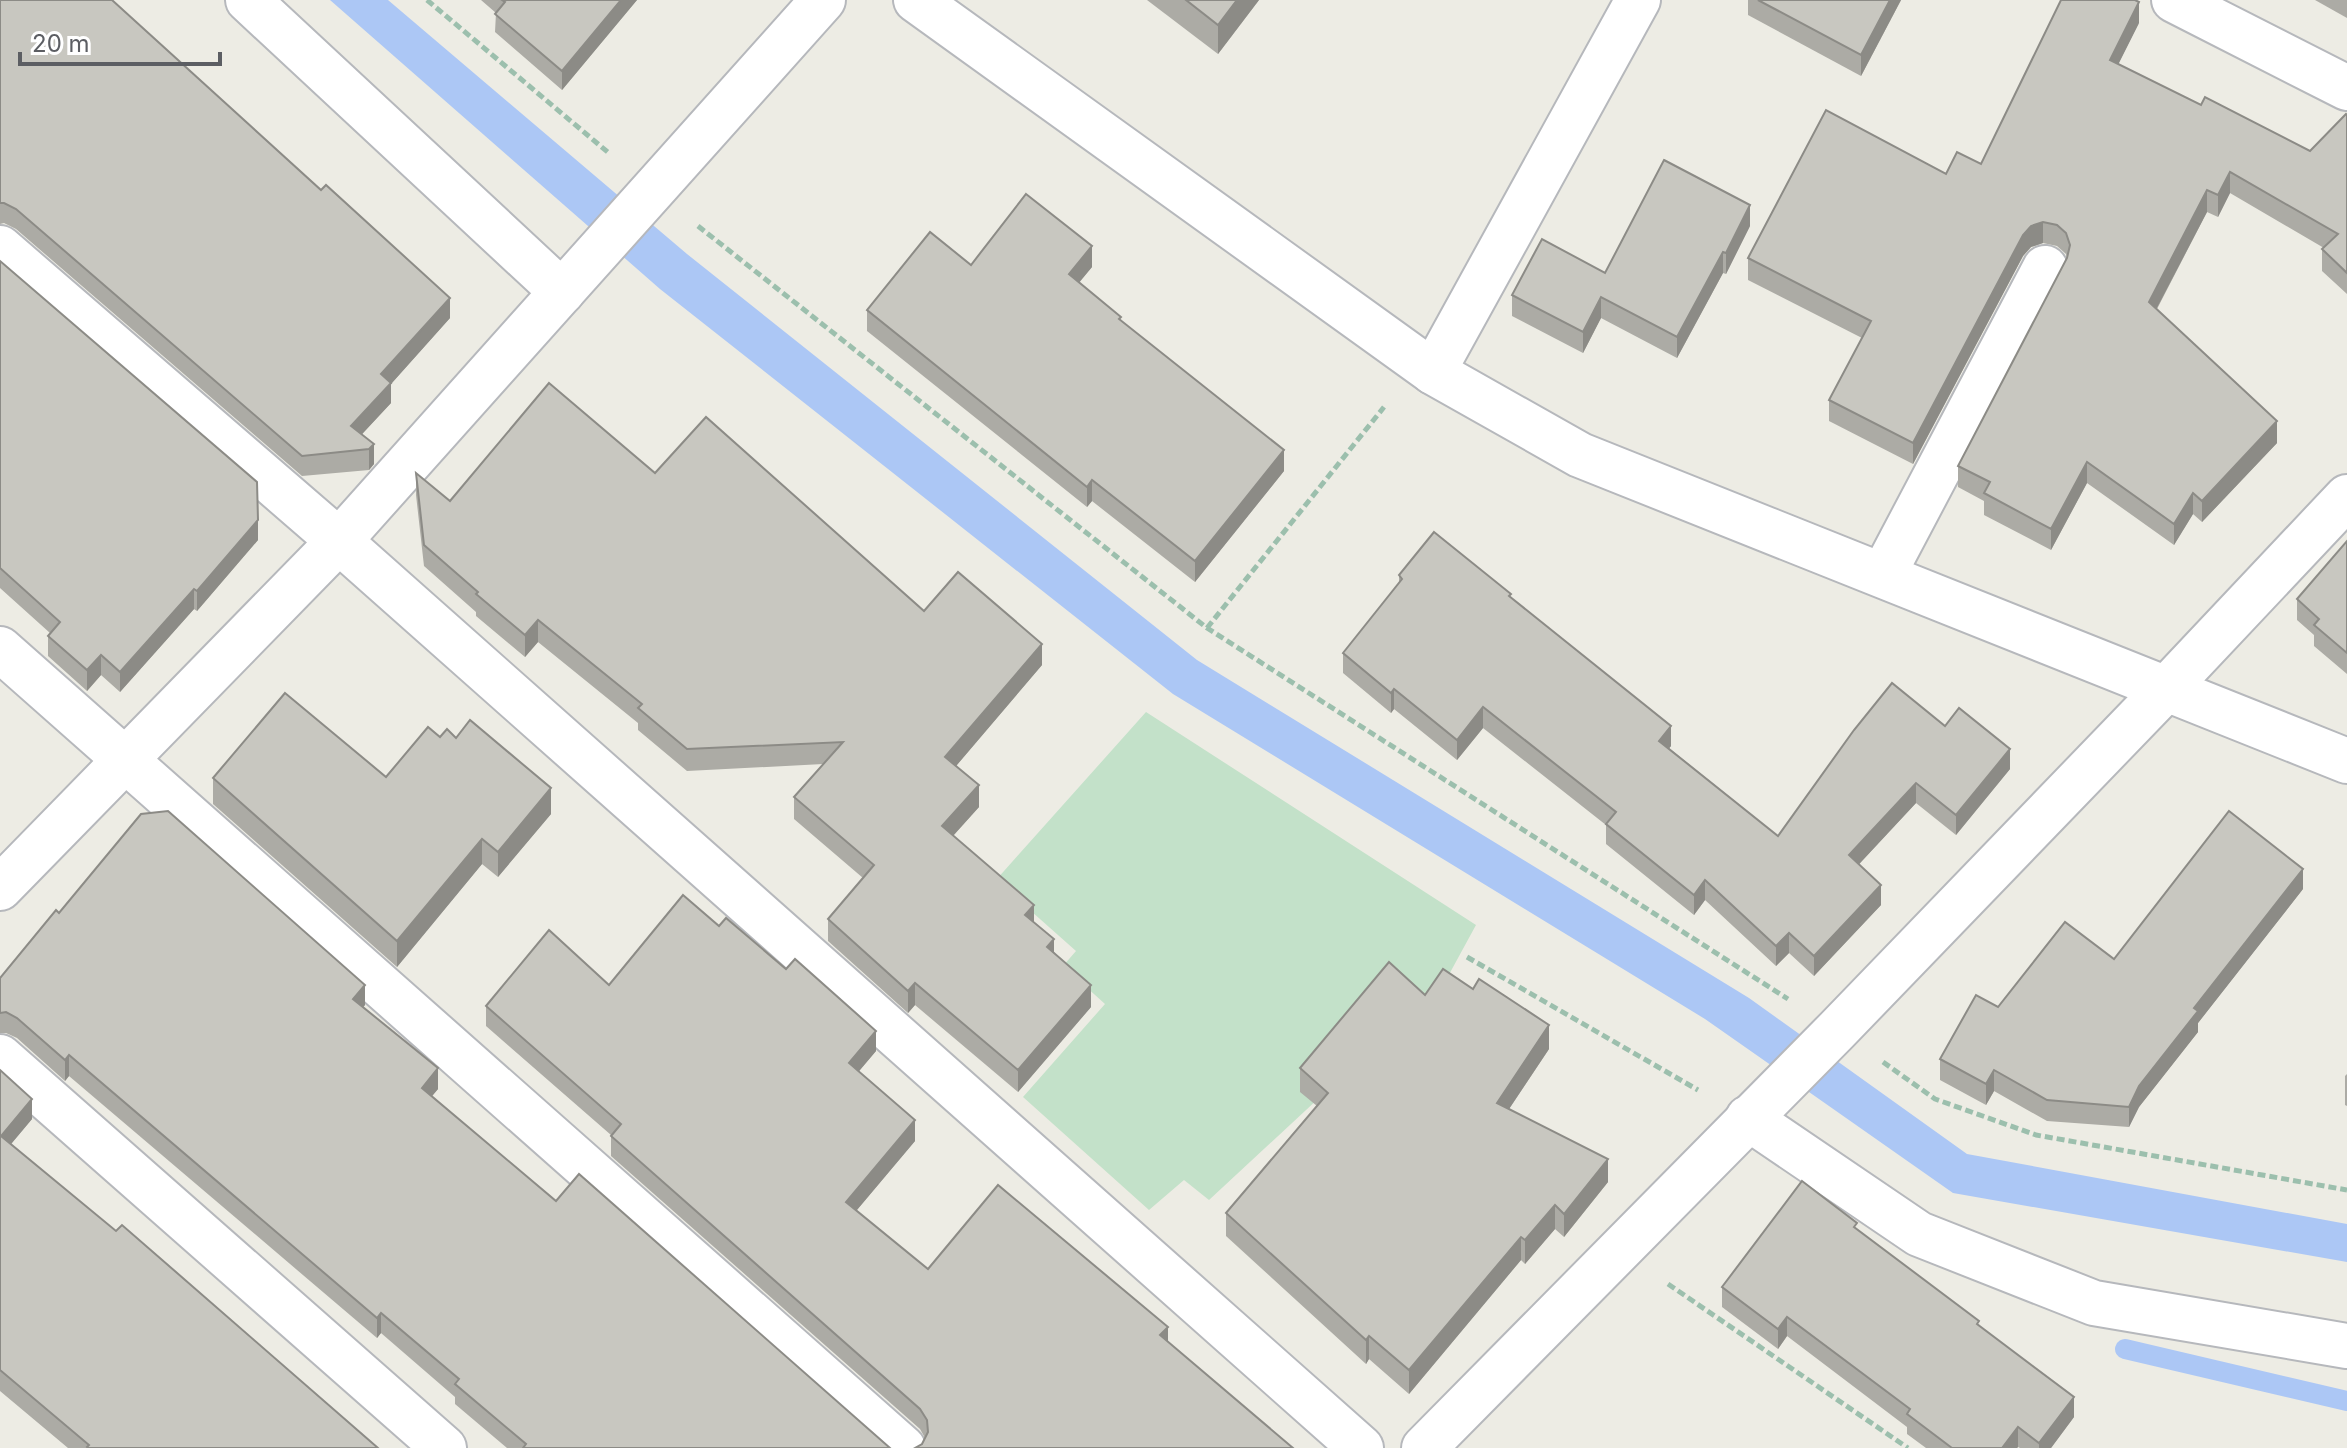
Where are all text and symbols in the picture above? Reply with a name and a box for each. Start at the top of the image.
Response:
scale bar [20,16,220,66]
text: 20 m [32,29,90,58]

